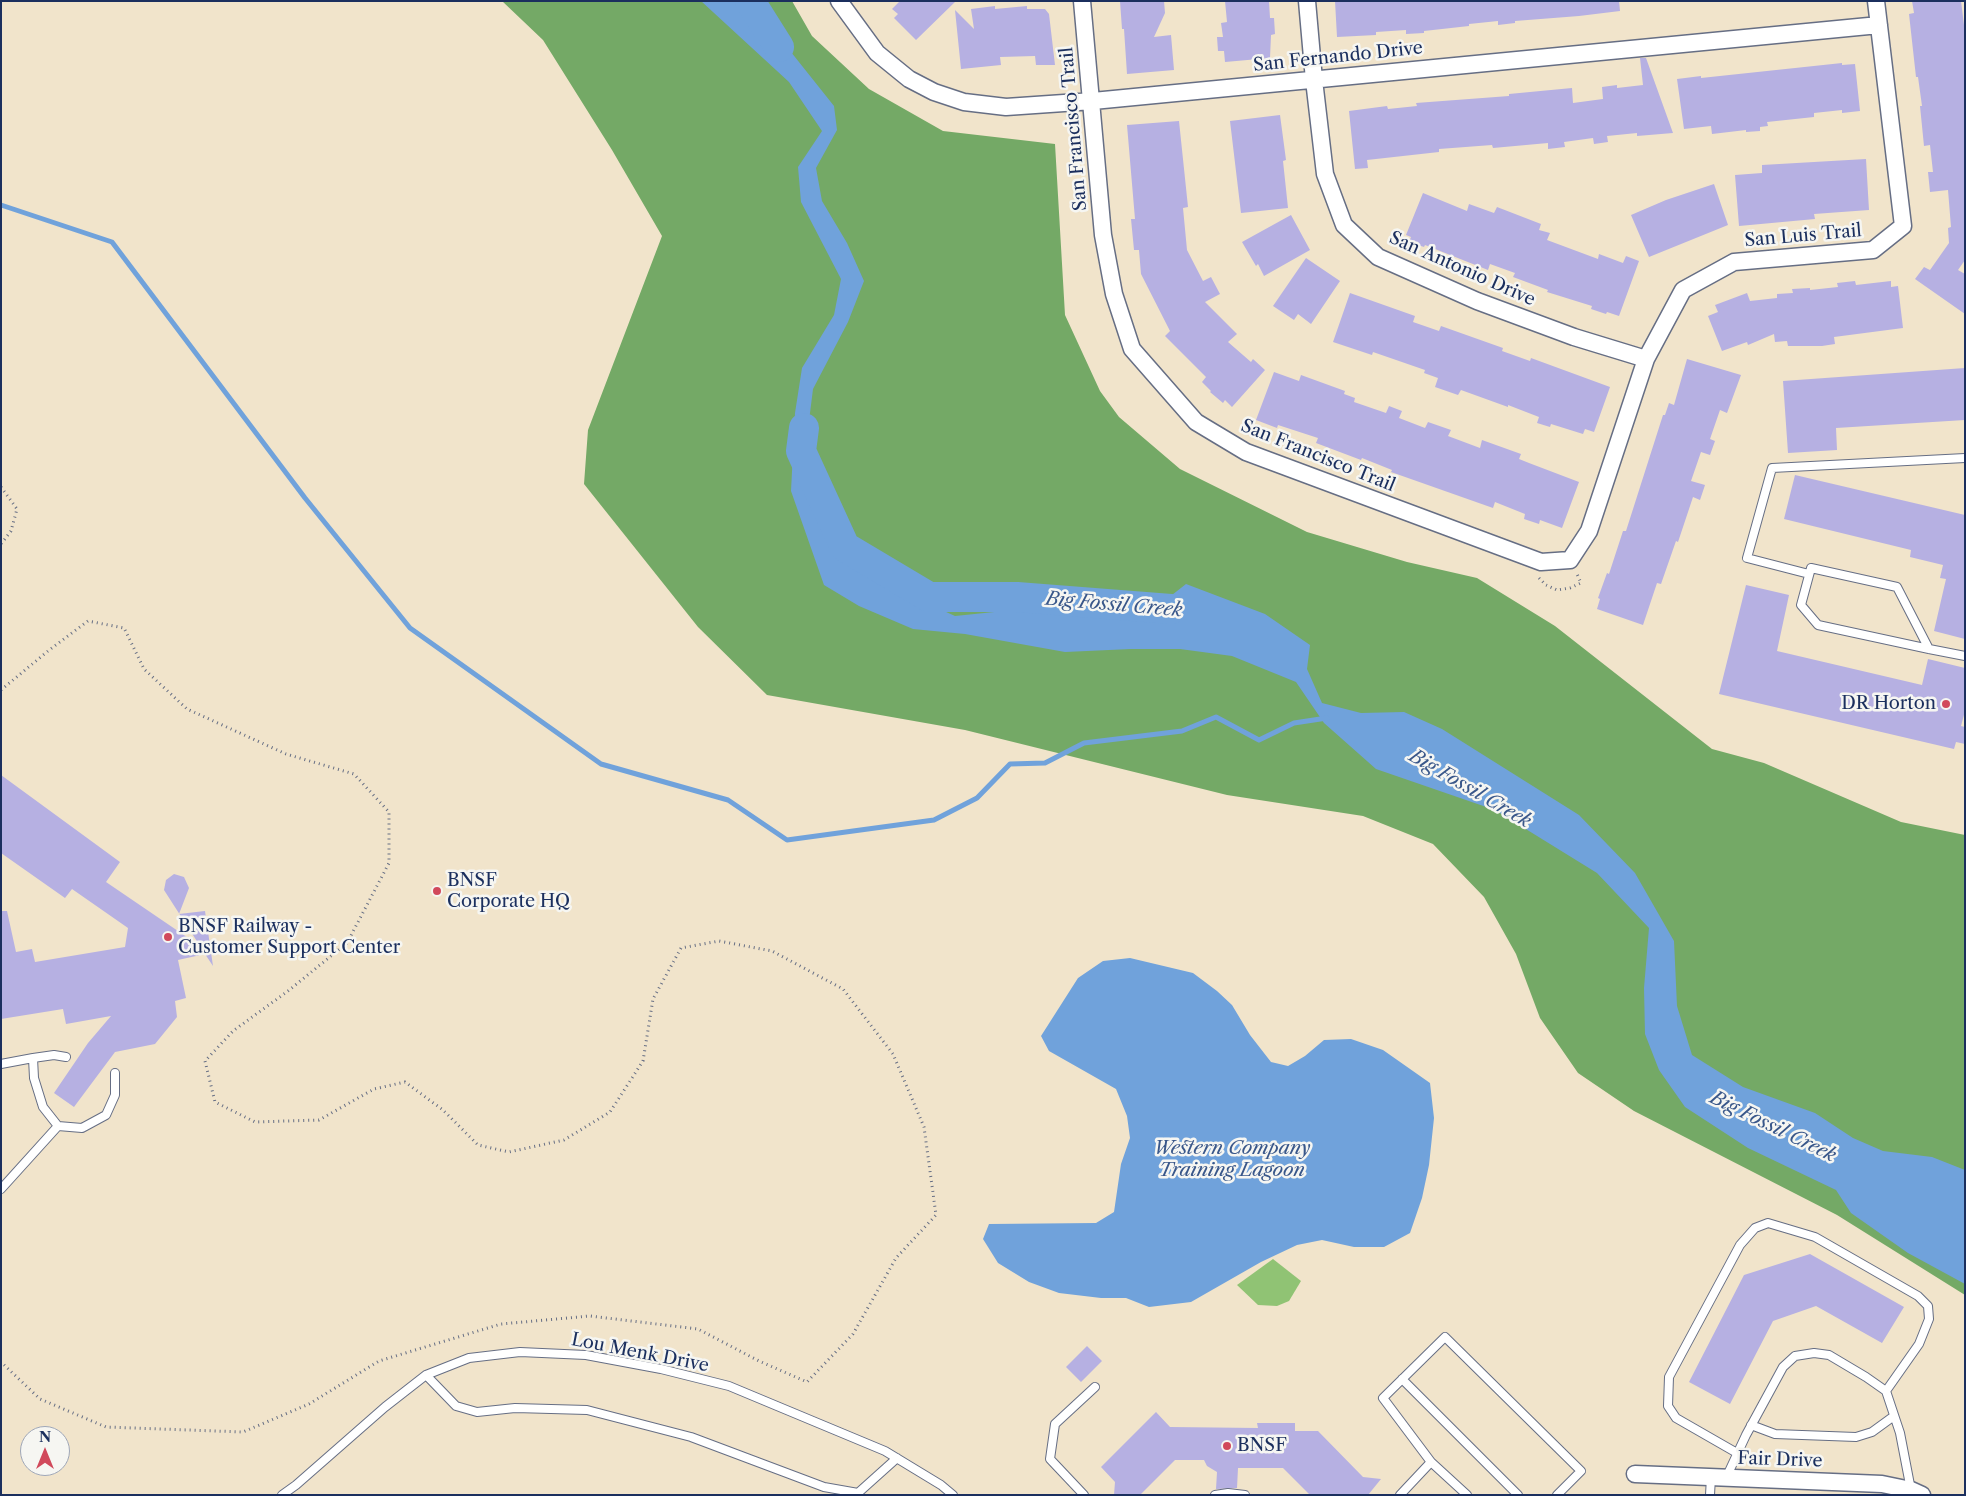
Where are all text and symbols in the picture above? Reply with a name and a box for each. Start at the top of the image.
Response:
street label: San Fernando Drive [1252,37,1424,77]
street label: San Francisco Trail [1056,46,1092,212]
street label: San Luis Trail [1744,220,1862,252]
street label: San Antonio Drive [1386,227,1538,311]
street label: San Francisco Trail [1238,415,1398,497]
water label: Big Fossil Creek [1045,588,1183,622]
place label: DR Horton [1841,693,1936,715]
marker: DR Horton [1940,698,1952,710]
water label: Big Fossil Creek [1405,745,1535,833]
place label: BNSF Corporate HQ [447,870,570,912]
marker: BNSF Corporate HQ [431,885,443,897]
place label: BNSF Railway - Customer Support Center [178,916,400,959]
marker: BNSF Railway - Customer Support Center [162,931,174,943]
water label: Big Fossil Creek [1706,1087,1840,1167]
water label: Western Company Training Lagoon [1154,1138,1310,1182]
street label: Lou Menk Drive [569,1329,711,1377]
north arrow [20,1426,70,1476]
text: N [39,1428,51,1446]
place label: BNSF [1237,1435,1287,1457]
marker: BNSF [1221,1440,1233,1452]
street label: Fair Drive [1737,1448,1823,1472]

